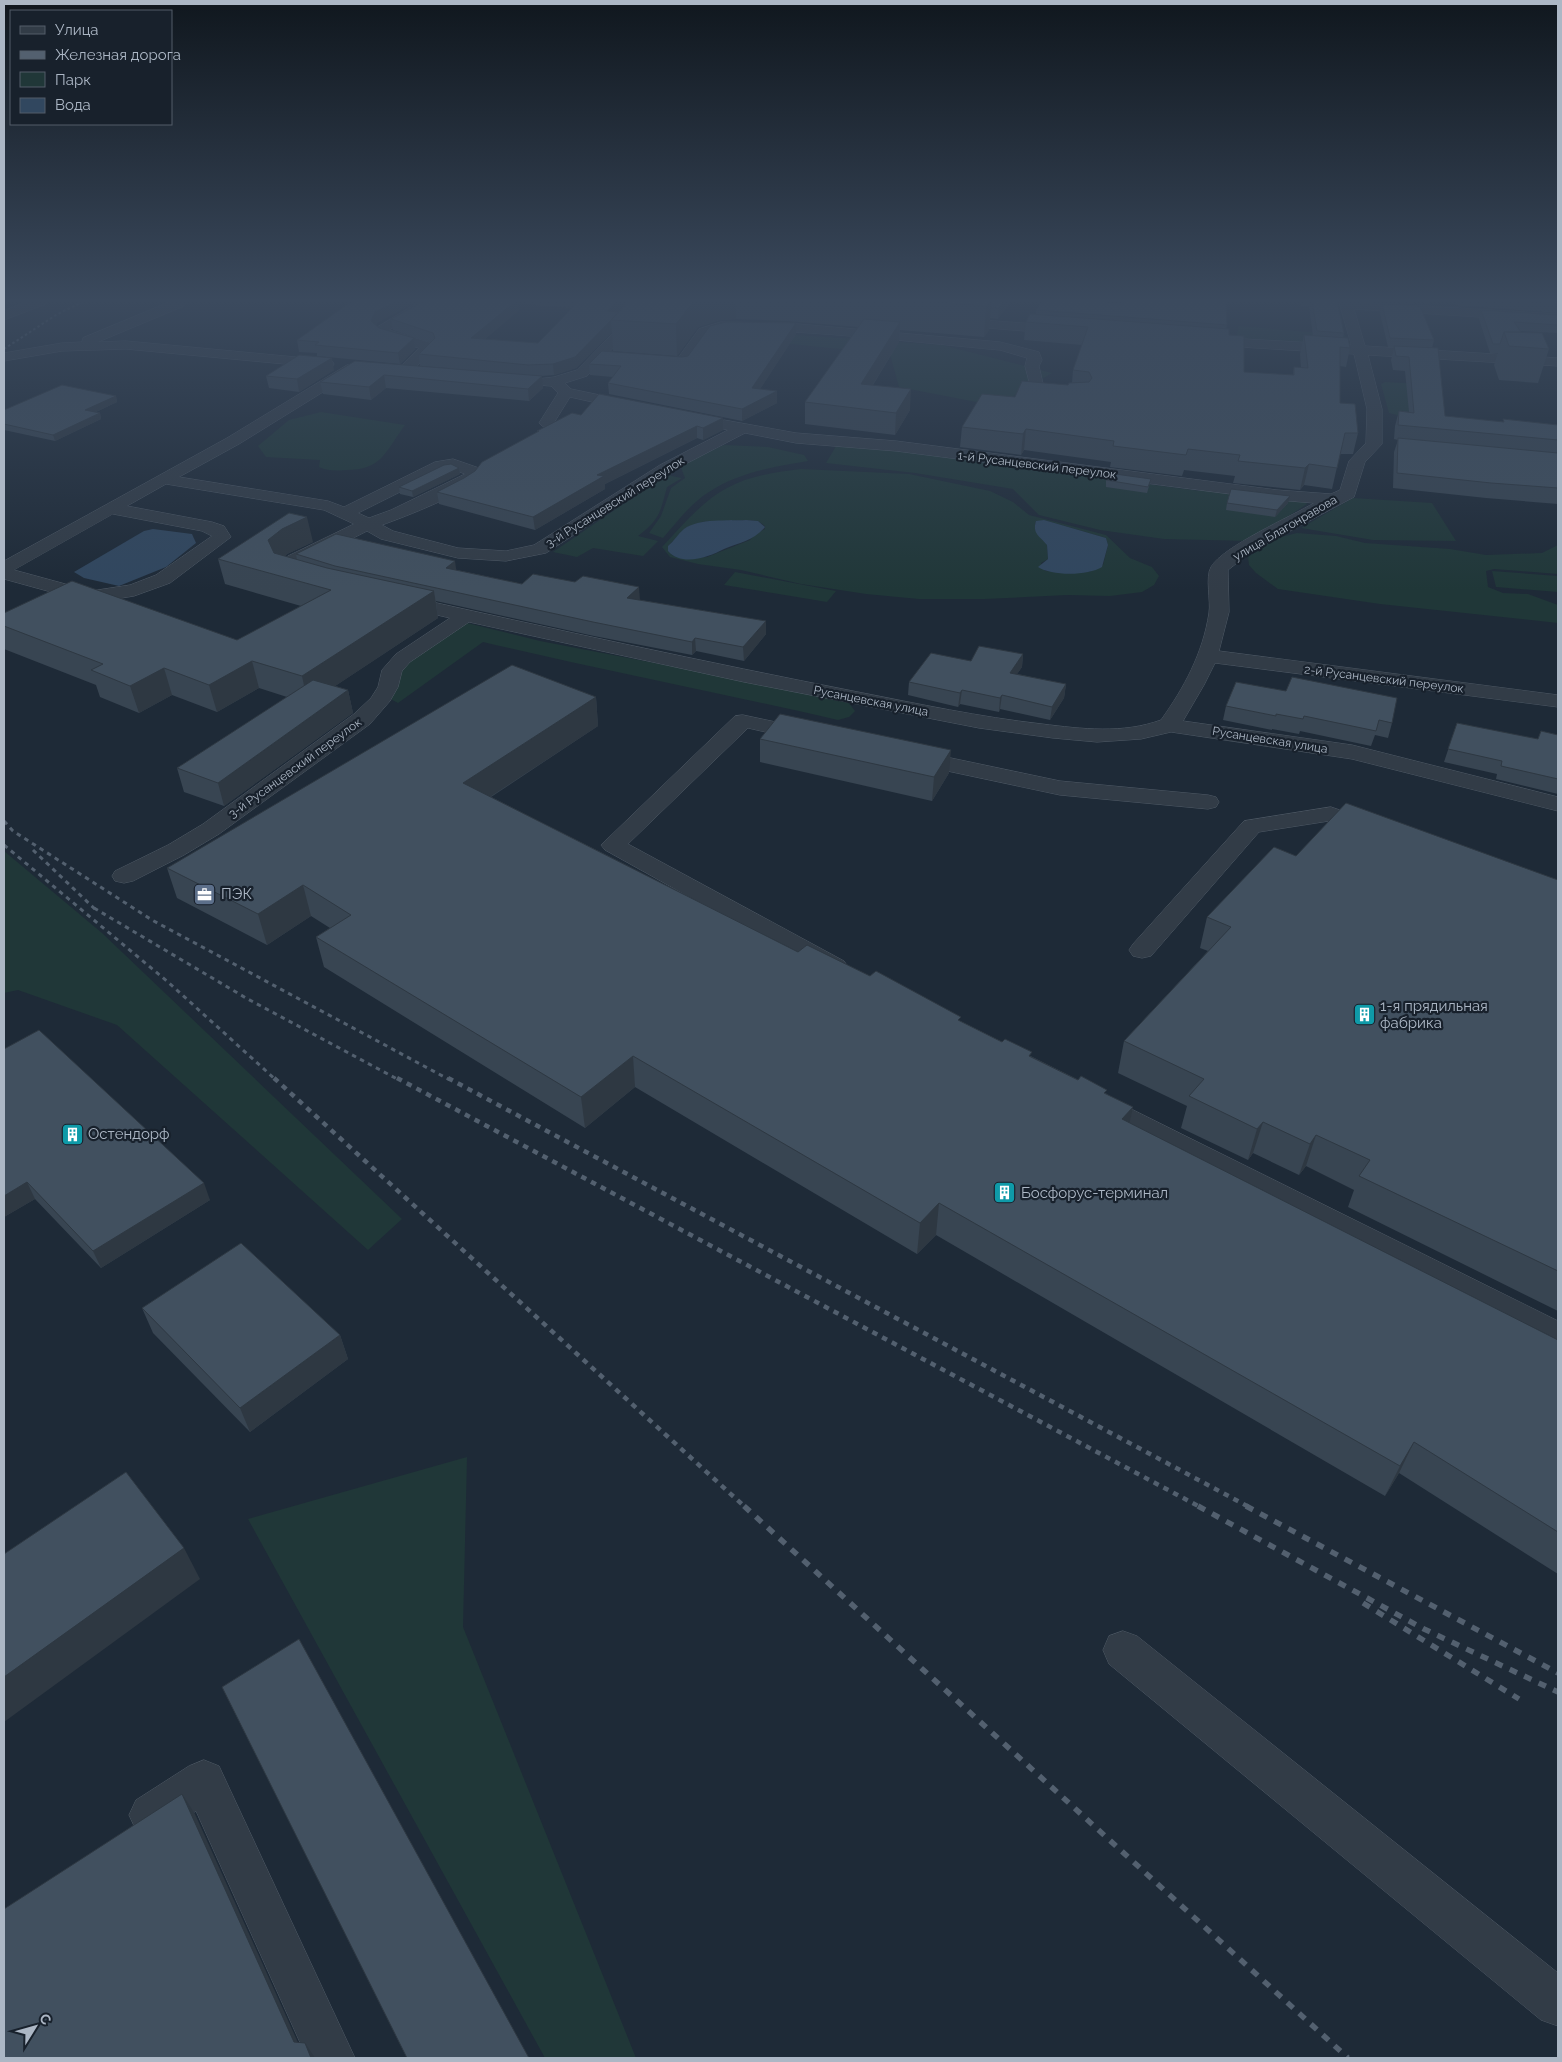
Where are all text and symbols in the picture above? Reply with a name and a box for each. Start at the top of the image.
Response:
legend [10,10,172,125]
text: Улица [55,21,99,39]
text: Железная дорога [55,46,181,64]
text: Парк [55,71,91,89]
text: Вода [55,96,91,114]
street label: 1-й Русанцевский переулок [957,448,1117,482]
street label: 3-й Русанцевский переулок [543,453,687,551]
street label: улица Благонравова [1231,493,1339,563]
street label: 2-й Русанцевский переулок [1303,662,1465,696]
street label: Русанцевская улица [812,683,930,719]
street label: 3-й Русанцевский переулок [226,715,364,821]
street label: Русанцевская улица [1211,724,1329,756]
office icon: ПЭК [193,882,217,906]
place label: ПЭК [221,885,252,903]
place label: 1-я прядильная фабрика [1380,997,1488,1032]
building icon: 1-я прядильная фабрика [1352,1003,1376,1027]
building icon: Остендорф [60,1122,84,1146]
place label: Остендорф [88,1125,170,1143]
building icon: Босфорус-терминал [993,1181,1017,1205]
place label: Босфорус-терминал [1021,1184,1168,1202]
north arrow [10,2002,60,2052]
text: С [36,2011,55,2028]

